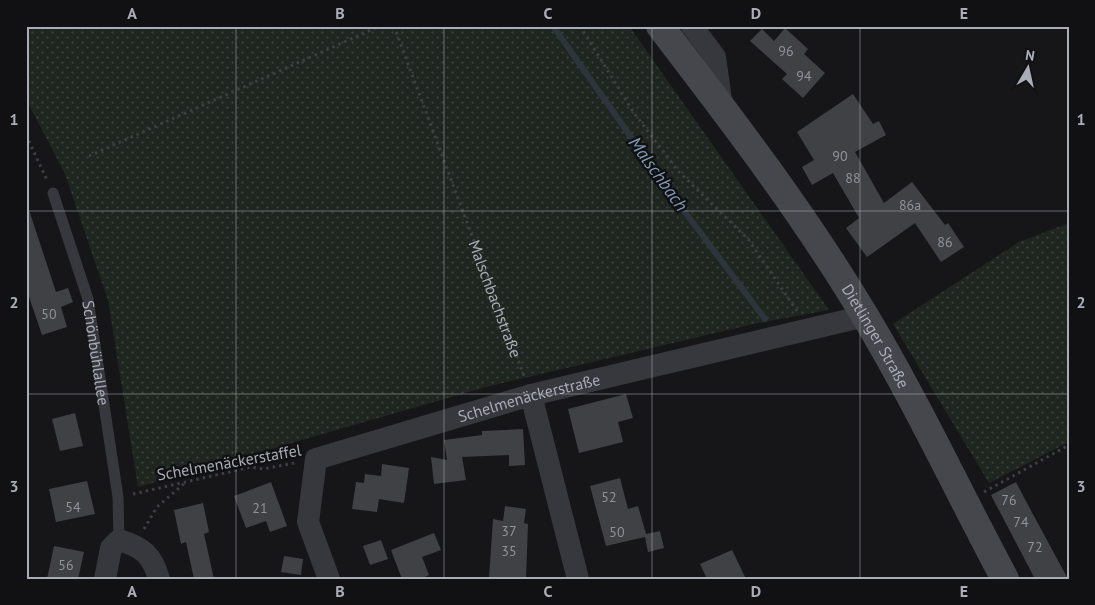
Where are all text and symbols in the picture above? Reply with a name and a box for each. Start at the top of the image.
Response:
text: A [127,3,137,23]
text: B [335,3,345,23]
text: C [544,3,553,23]
text: D [751,3,761,23]
text: E [960,3,968,23]
house number: 96 [778,42,794,60]
north arrow [1002,42,1052,92]
text: N [1024,46,1036,65]
house number: 94 [796,67,812,85]
text: 1 [9,109,19,129]
text: 1 [1076,109,1086,129]
water label: Malschbach [624,132,693,216]
house number: 90 [832,147,848,165]
house number: 88 [845,169,861,187]
house number: 86a [899,196,921,214]
house number: 86 [937,233,953,251]
street label: Malschbachstraße [464,237,526,360]
street label: Dietlinger Straße [838,280,914,392]
text: 2 [9,292,19,312]
text: 2 [1076,292,1086,312]
street label: Schönbühlallee [78,299,114,407]
house number: 50 [41,305,57,323]
street label: Schelmenäckerstraße [455,369,602,426]
street label: Schelmenäckerstaffel [155,439,303,485]
text: 3 [9,476,19,496]
text: 3 [1076,476,1086,496]
house number: 52 [601,488,617,506]
house number: 76 [1001,491,1017,509]
house number: 54 [65,498,81,516]
house number: 21 [252,499,268,517]
house number: 74 [1013,513,1029,531]
house number: 37 [501,522,517,540]
house number: 50 [609,523,625,541]
house number: 72 [1027,538,1043,556]
house number: 35 [501,542,517,560]
house number: 56 [58,556,74,574]
text: A [127,581,137,601]
text: B [335,581,345,601]
text: C [544,581,553,601]
text: D [751,581,761,601]
text: E [960,581,968,601]

